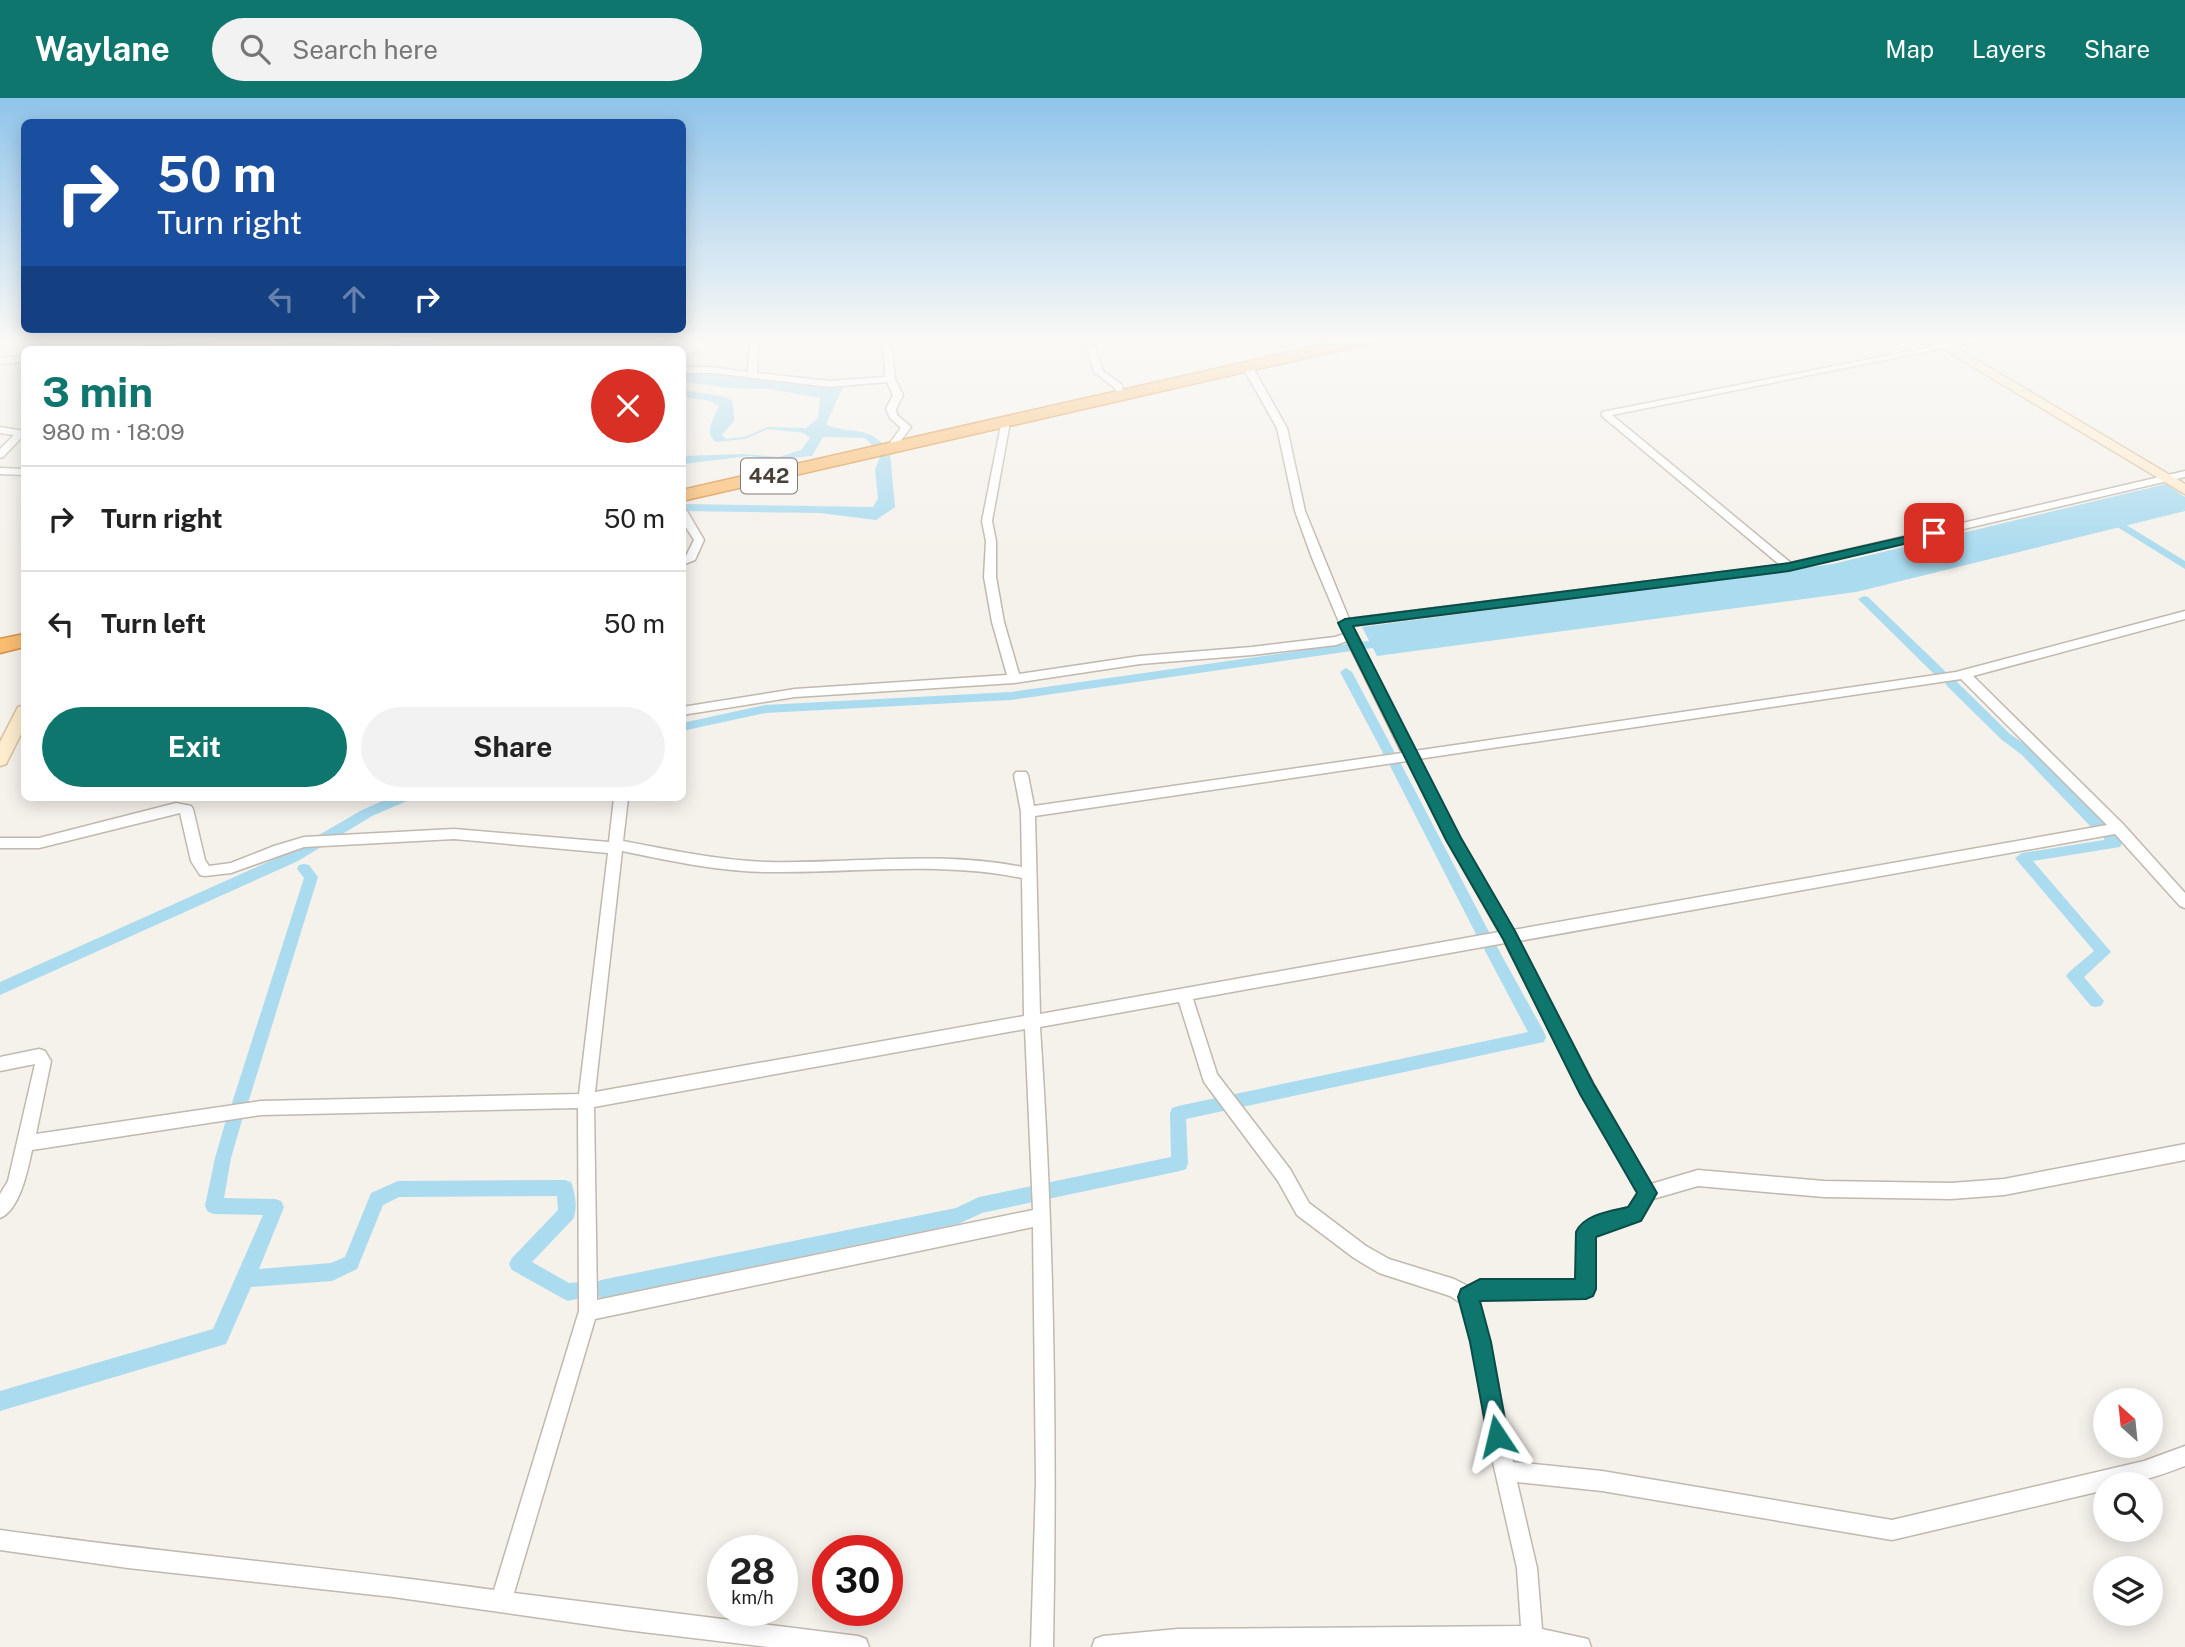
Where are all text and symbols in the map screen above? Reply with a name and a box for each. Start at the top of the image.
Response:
search box [212,18,702,81]
text: Waylane [35,30,170,68]
icon: search [236,30,274,68]
text: Search here [292,34,438,65]
text: Map [1885,35,1934,63]
text: Layers [1972,35,2046,63]
text: Share [2084,35,2150,63]
text: 50 m [157,145,277,203]
icon: right [42,147,133,238]
text: Turn right [157,204,302,241]
icon: left [262,280,300,318]
icon: ahead [335,280,373,318]
icon: right [408,280,446,318]
text: 3 min [42,367,153,416]
button: close [591,369,665,443]
text: 980 m · 18:09 [42,418,185,445]
road number: 442 [741,458,797,494]
icon: right [42,500,80,538]
text: Turn right [101,503,223,534]
text: 50 m [604,503,665,534]
pin [1904,503,1964,563]
icon: arrive [1915,514,1953,552]
icon: left [42,605,80,643]
text: Turn left [101,608,206,639]
text: 50 m [604,608,665,639]
button: Exit [42,707,347,787]
button: Share [361,707,665,787]
north arrow [2093,1388,2163,1458]
map controls [2093,1388,2163,1626]
position arrow [1460,1399,1534,1473]
button: search [2093,1472,2163,1542]
speed limit sign: 30 [812,1535,903,1626]
text: 28 [730,1551,775,1592]
button: layers [2093,1556,2163,1626]
text: km/h [731,1587,774,1608]

